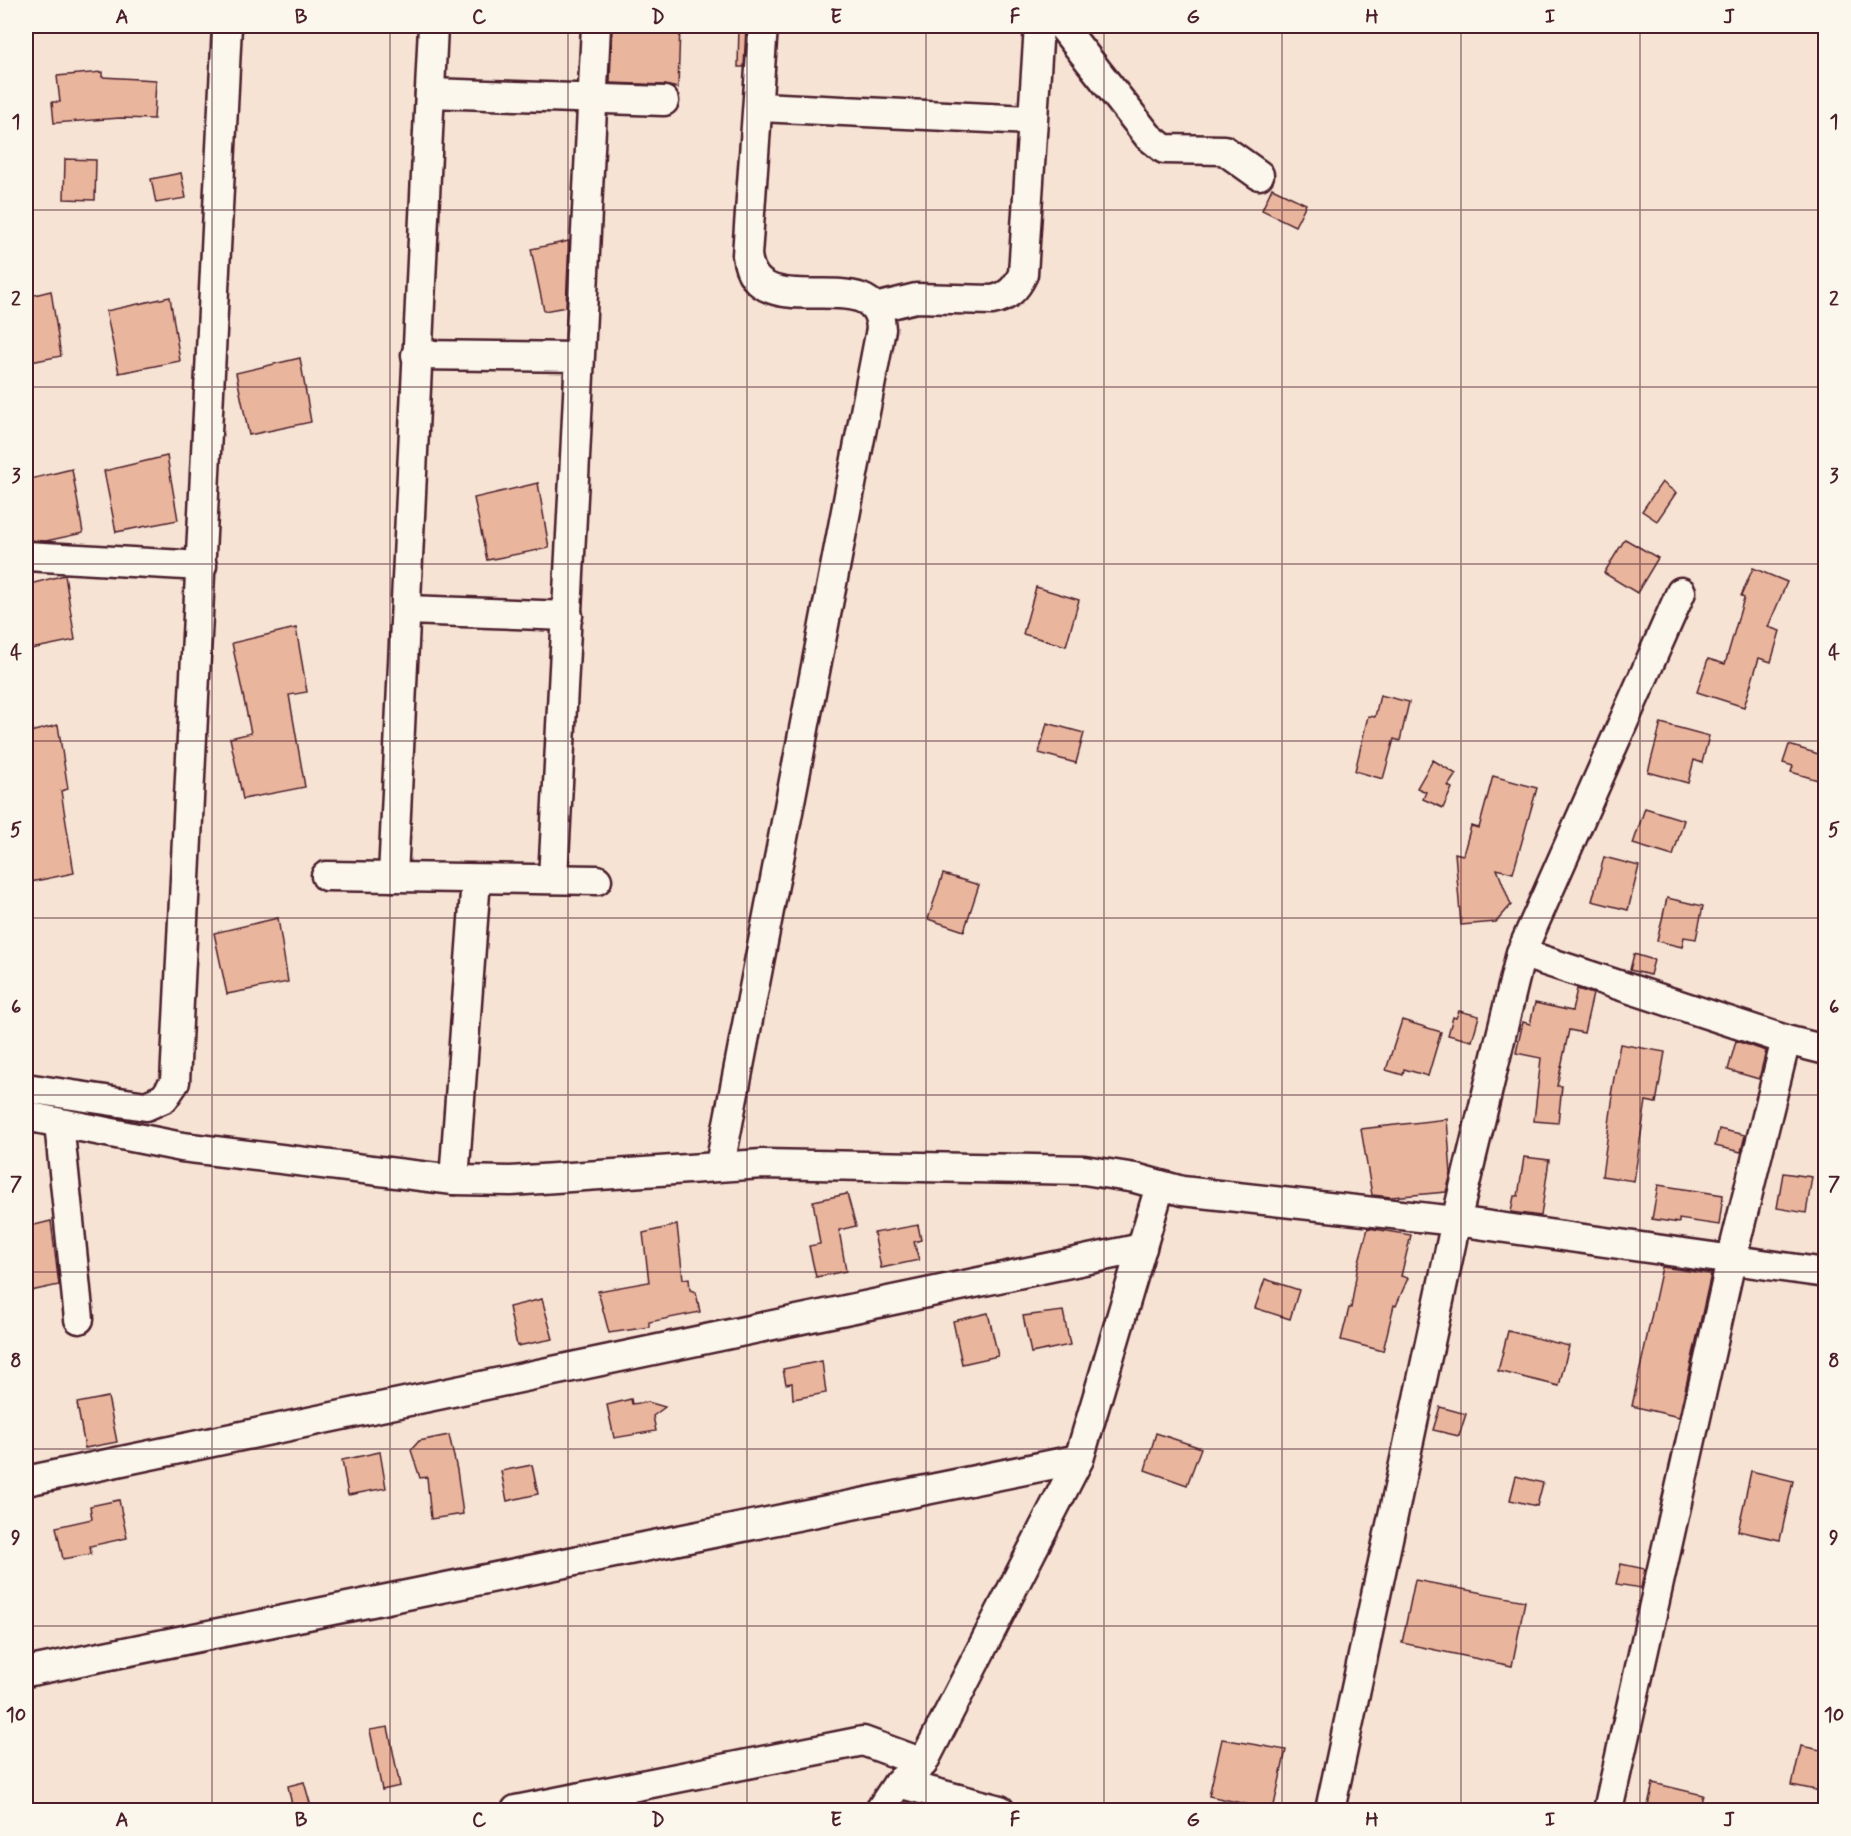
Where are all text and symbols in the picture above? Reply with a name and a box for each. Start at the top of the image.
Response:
text: A [115,4,129,31]
text: B [295,4,308,31]
text: C [472,4,487,31]
text: D [651,4,665,31]
text: E [830,4,842,31]
text: F [1010,4,1021,31]
text: G [1186,4,1200,31]
text: H [1365,4,1379,31]
text: I [1545,4,1555,31]
text: J [1723,4,1735,31]
text: 1 [12,109,20,136]
text: 1 [1830,109,1838,136]
text: 2 [11,286,21,313]
text: 2 [1829,286,1839,313]
text: 3 [11,463,21,490]
text: 3 [1829,463,1839,490]
text: 4 [10,640,22,667]
text: 4 [1828,640,1840,667]
text: 5 [10,817,22,844]
text: 5 [1828,817,1840,844]
text: 6 [11,994,21,1021]
text: 6 [1829,994,1839,1021]
text: 7 [10,1171,22,1198]
text: 7 [1828,1171,1840,1198]
text: 8 [10,1348,22,1375]
text: 8 [1828,1348,1840,1375]
text: 9 [11,1525,21,1552]
text: 9 [1829,1525,1839,1552]
text: 10 [6,1702,26,1729]
text: 10 [1824,1702,1844,1729]
text: A [115,1807,129,1834]
text: B [295,1807,308,1834]
text: C [472,1807,487,1834]
text: D [651,1807,665,1834]
text: E [830,1807,842,1834]
text: F [1010,1807,1021,1834]
text: G [1186,1807,1200,1834]
text: H [1365,1807,1379,1834]
text: I [1545,1807,1555,1834]
text: J [1723,1807,1735,1834]

